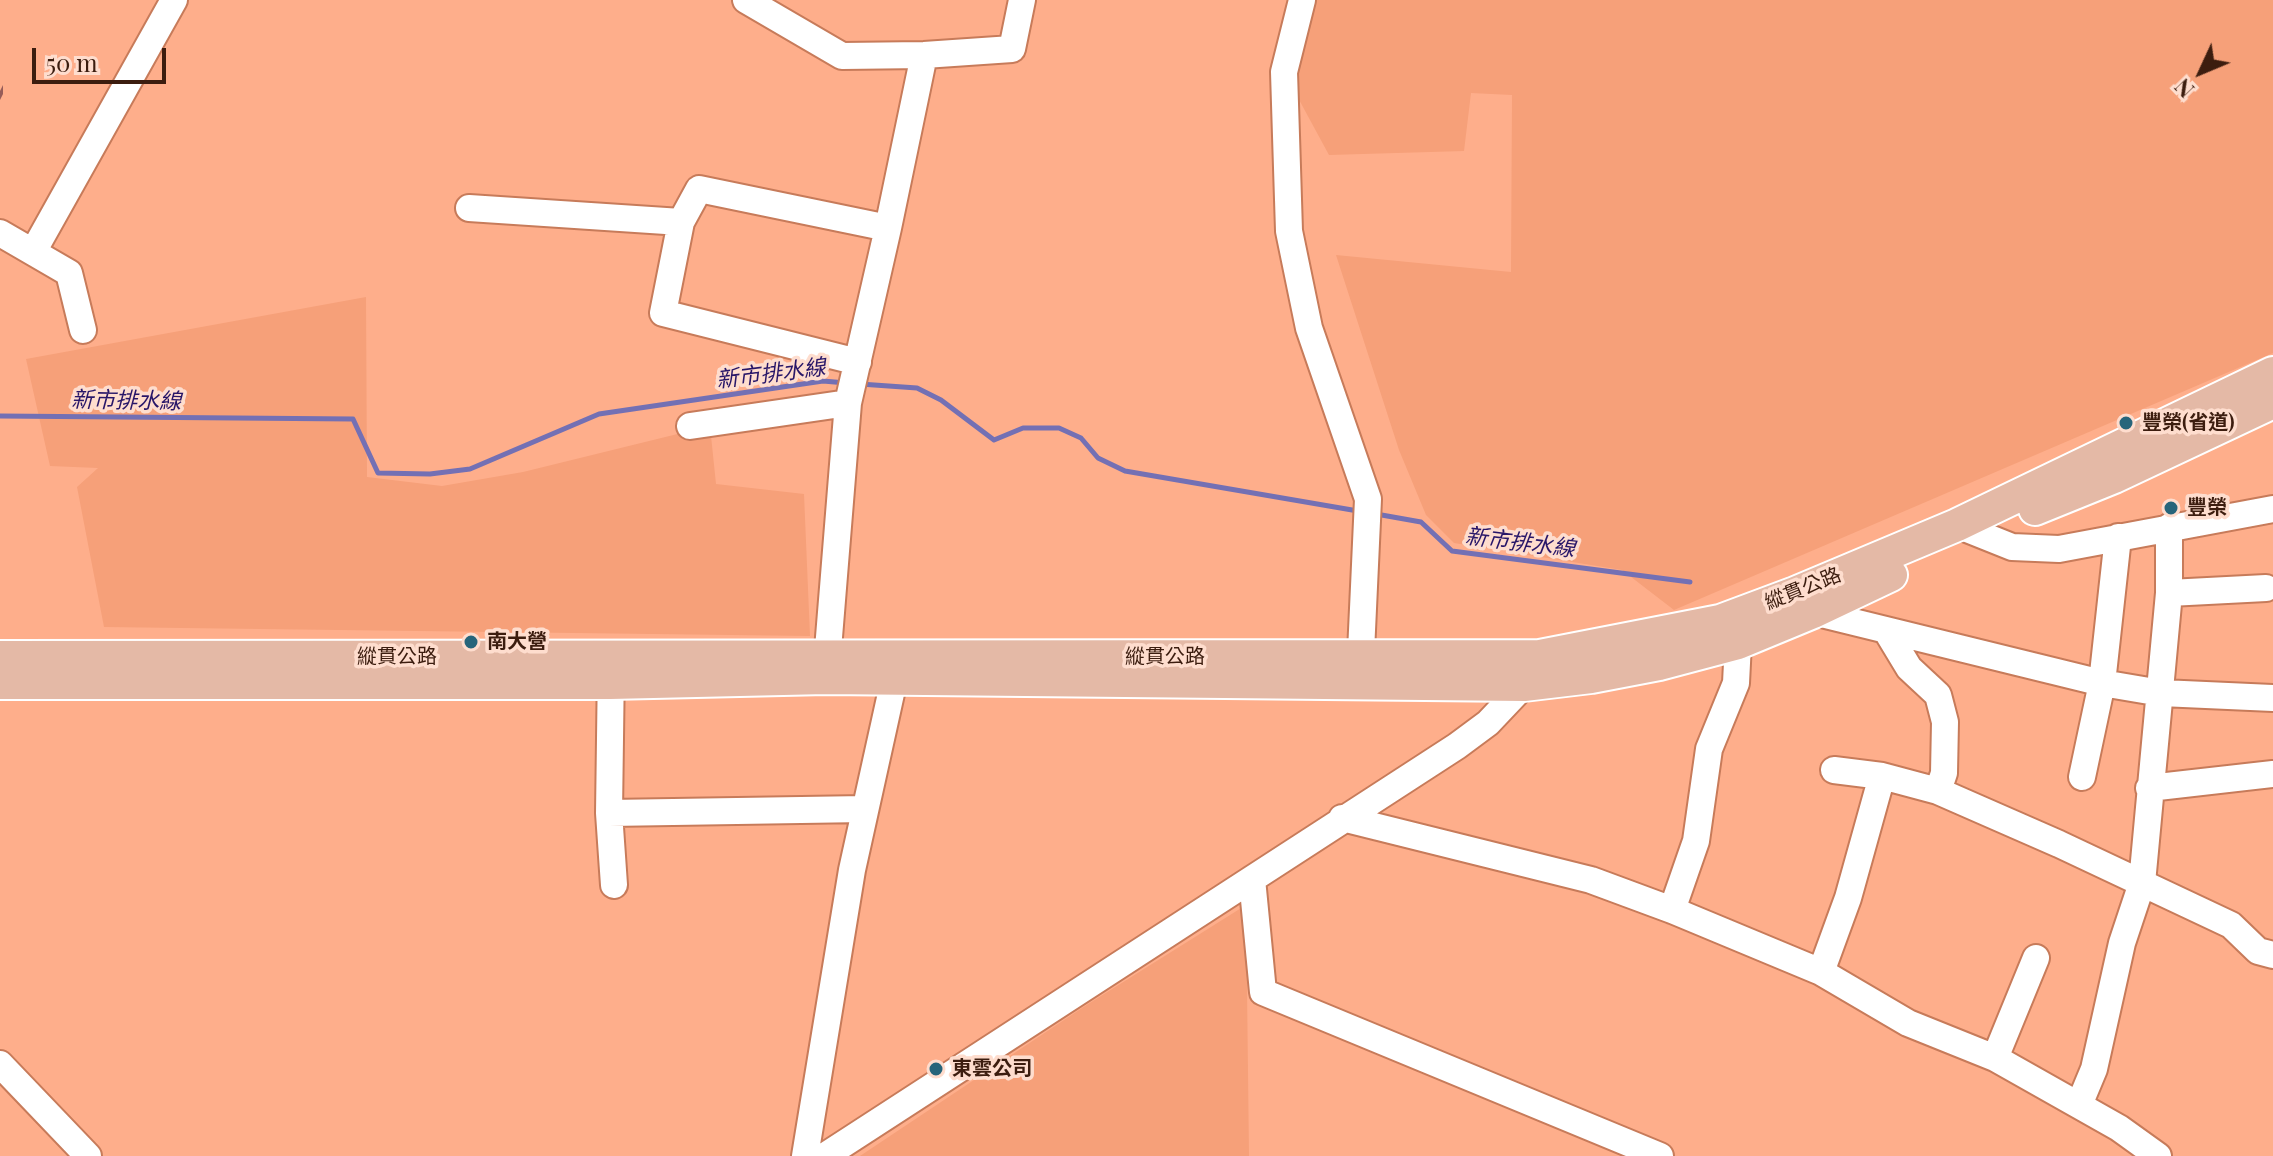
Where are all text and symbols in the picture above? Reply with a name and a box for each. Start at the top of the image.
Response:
scale bar [36,32,170,82]
north arrow [2161,32,2241,112]
text: 50 m [46,46,98,78]
text: N [2167,73,2200,105]
water label: 新市排水線 [715,354,827,394]
water label: 新市排水線 [71,387,181,415]
place label: 豐榮(省道) [2142,411,2235,435]
marker: 豐榮(省道) [2117,414,2135,432]
place label: 豐榮 [2187,496,2227,520]
marker: 豐榮 [2162,499,2180,517]
water label: 新市排水線 [1464,523,1576,563]
street label: 縱貫公路 [1761,563,1845,615]
place label: 南大營 [487,630,547,654]
marker: 南大營 [462,633,480,651]
street label: 縱貫公路 [357,645,437,669]
street label: 縱貫公路 [1125,645,1205,669]
place label: 東雲公司 [952,1057,1032,1081]
marker: 東雲公司 [927,1060,945,1078]

